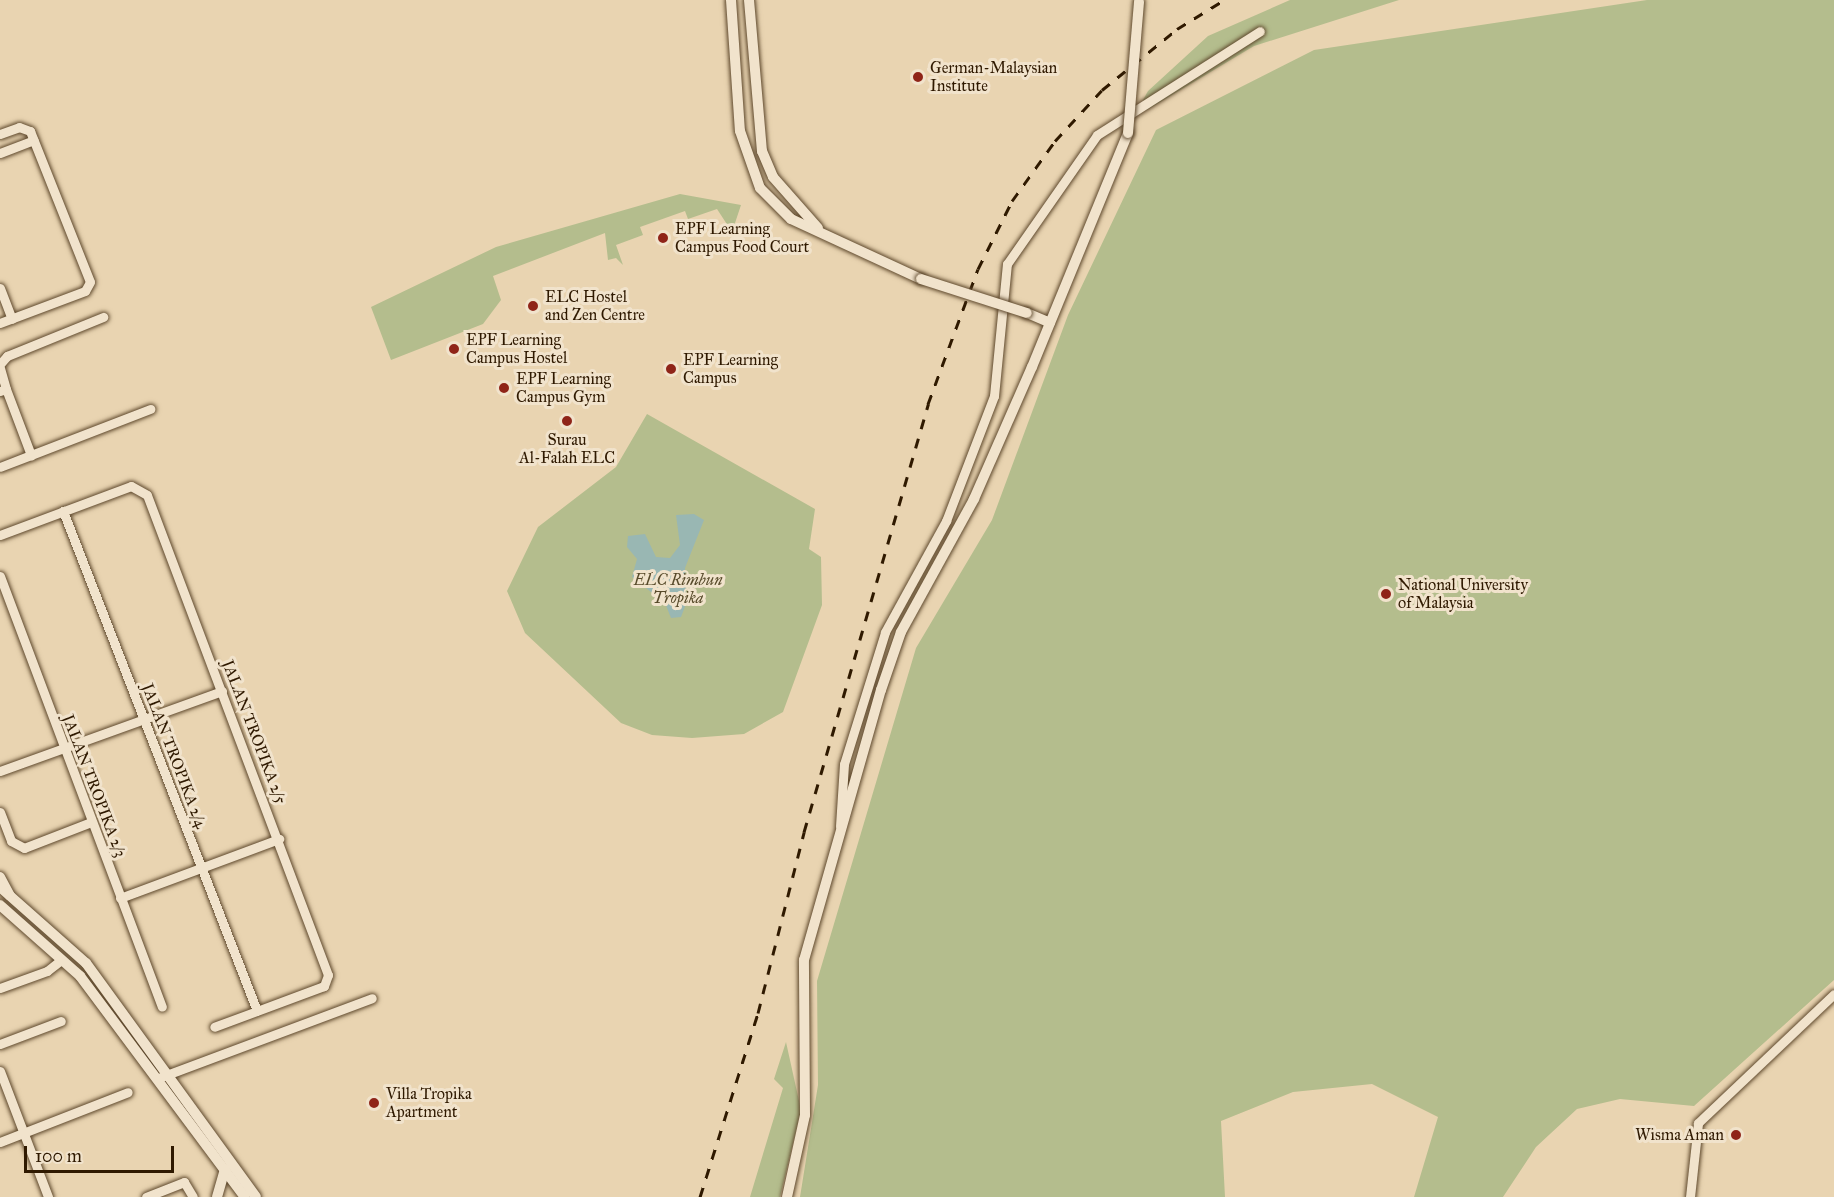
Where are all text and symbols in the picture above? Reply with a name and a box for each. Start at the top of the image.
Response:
place label: German-Malaysian Institute [930,58,1057,96]
marker: German-Malaysian Institute [911,70,925,84]
place label: EPF Learning Campus Food Court [675,219,809,257]
marker: EPF Learning Campus Food Court [656,231,670,245]
place label: ELC Hostel and Zen Centre [545,287,645,325]
marker: ELC Hostel and Zen Centre [526,299,540,313]
place label: EPF Learning Campus Hostel [466,330,567,368]
marker: EPF Learning Campus Hostel [447,342,461,356]
place label: EPF Learning Campus [683,350,778,388]
marker: EPF Learning Campus [664,362,678,376]
place label: EPF Learning Campus Gym [516,369,611,407]
marker: EPF Learning Campus Gym [497,381,511,395]
marker: Surau Al-Falah ELC [560,414,574,428]
place label: Surau Al-Falah ELC [519,430,615,468]
park label: ELC Rimbun Tropika [634,570,722,608]
place label: National University of Malaysia [1398,575,1528,613]
marker: National University of Malaysia [1379,587,1393,601]
street label: JALAN TROPIKA 2/5 [218,657,290,807]
street label: JALAN TROPIKA 2/4 [138,681,210,831]
street label: JALAN TROPIKA 2/3 [58,712,130,860]
place label: Villa Tropika Apartment [386,1084,472,1122]
marker: Villa Tropika Apartment [367,1096,381,1110]
place label: Wisma Aman [1635,1125,1724,1145]
marker: Wisma Aman [1729,1128,1743,1142]
scale bar [27,1134,177,1172]
text: 100 m [35,1145,82,1167]

